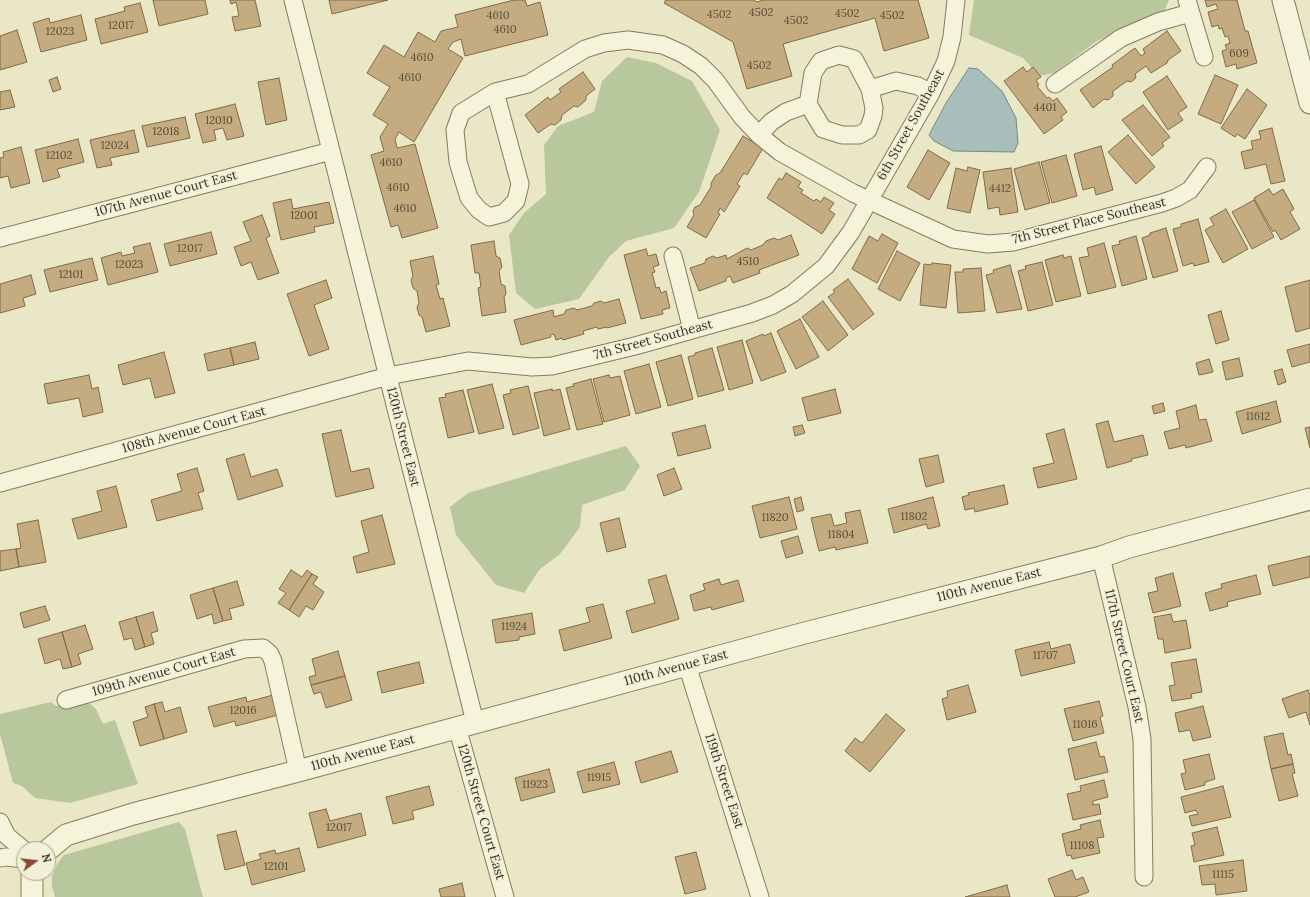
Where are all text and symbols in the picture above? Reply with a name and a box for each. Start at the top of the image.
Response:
house number: 4502 [749,6,773,20]
house number: 4502 [835,7,859,21]
house number: 4502 [707,8,731,22]
house number: 4610 [486,9,510,23]
house number: 4502 [880,9,904,23]
house number: 4502 [784,14,808,28]
house number: 12017 [108,19,134,33]
house number: 4610 [493,23,517,37]
house number: 12023 [46,25,74,39]
house number: 609 [1229,47,1249,61]
house number: 4610 [410,51,434,65]
house number: 4502 [747,59,771,73]
street label: 6th Street Southeast [874,67,948,183]
house number: 4610 [398,71,422,85]
house number: 4401 [1034,101,1056,115]
house number: 12010 [205,114,233,128]
house number: 12018 [153,125,179,139]
house number: 12024 [101,139,129,153]
house number: 12102 [46,149,72,163]
house number: 4610 [379,156,403,170]
street label: 107th Avenue Court East [93,167,239,221]
house number: 4610 [386,181,410,195]
house number: 4412 [989,182,1011,196]
street label: 7th Street Place Southeast [1010,194,1168,248]
house number: 4610 [393,202,417,216]
house number: 12001 [290,209,318,223]
house number: 12017 [177,242,203,256]
house number: 4510 [737,255,759,269]
house number: 12023 [115,258,143,272]
house number: 12101 [59,268,83,282]
street label: 7th Street Southeast [592,317,714,363]
street label: 120th Street East [383,386,423,488]
street label: 108th Avenue Court East [120,403,268,457]
house number: 11612 [1246,410,1270,424]
house number: 11802 [901,510,927,524]
house number: 11820 [762,511,788,525]
house number: 11804 [828,528,854,542]
street label: 110th Avenue East [935,564,1043,606]
street label: 117th Street Court East [1101,588,1147,724]
house number: 11924 [501,620,527,634]
street label: 109th Avenue Court East [90,644,238,700]
street label: 110th Avenue East [622,647,730,689]
house number: 11707 [1033,649,1057,663]
house number: 12016 [229,704,257,718]
house number: 11016 [1072,718,1098,732]
street label: 119th Street East [701,731,747,831]
street label: 110th Avenue East [309,732,417,774]
street label: 120th Street Court East [454,742,508,882]
house number: 11915 [587,771,611,785]
house number: 11923 [522,778,548,792]
house number: 12017 [326,821,352,835]
house number: 11108 [1069,839,1095,853]
north arrow [16,841,56,881]
text: N [39,852,54,864]
house number: 12101 [264,860,288,874]
house number: 11115 [1212,868,1234,882]

